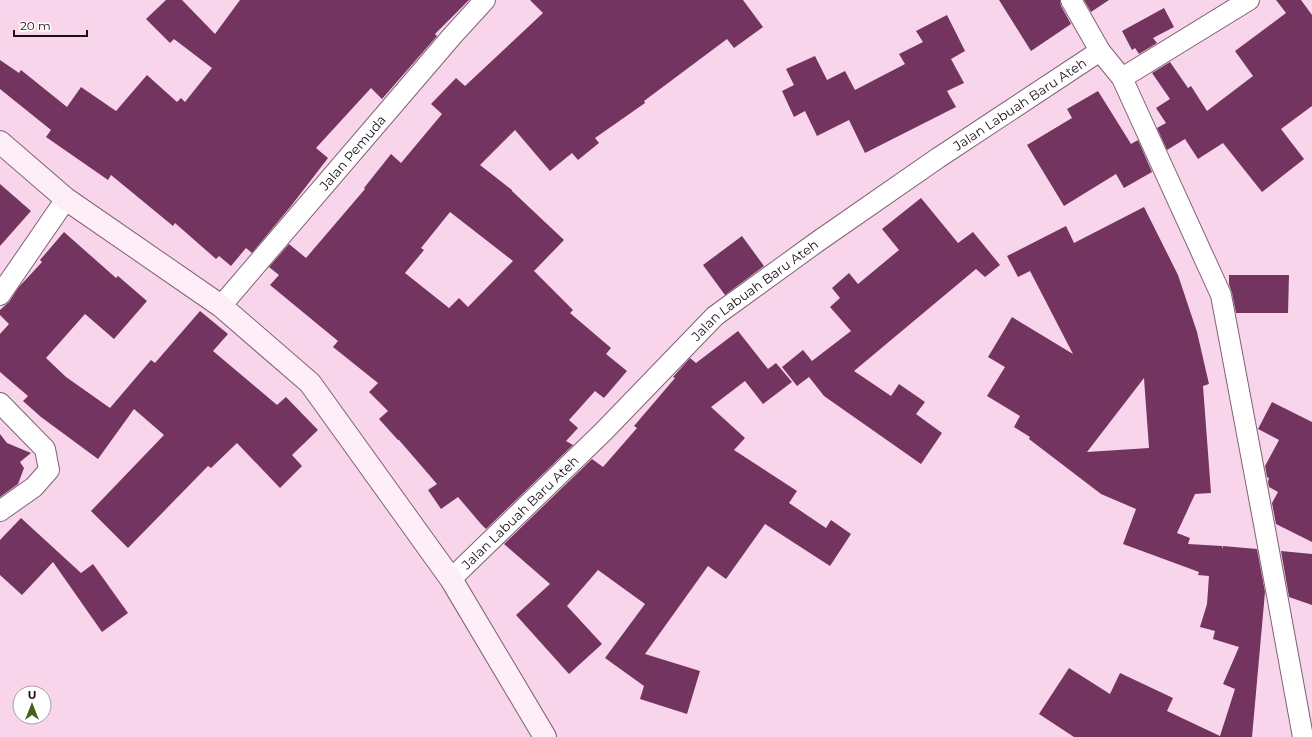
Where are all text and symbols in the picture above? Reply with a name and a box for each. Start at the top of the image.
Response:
scale bar [14,12,87,38]
text: 20 m [20,18,51,33]
street label: Jalan Labuah Baru Ateh [949,54,1089,154]
street label: Jalan Pemuda [315,112,389,194]
street label: Jalan Labuah Baru Ateh [687,236,821,344]
street label: Jalan Labuah Baru Ateh [458,452,582,573]
north arrow [12,685,52,725]
text: U [28,688,36,702]

